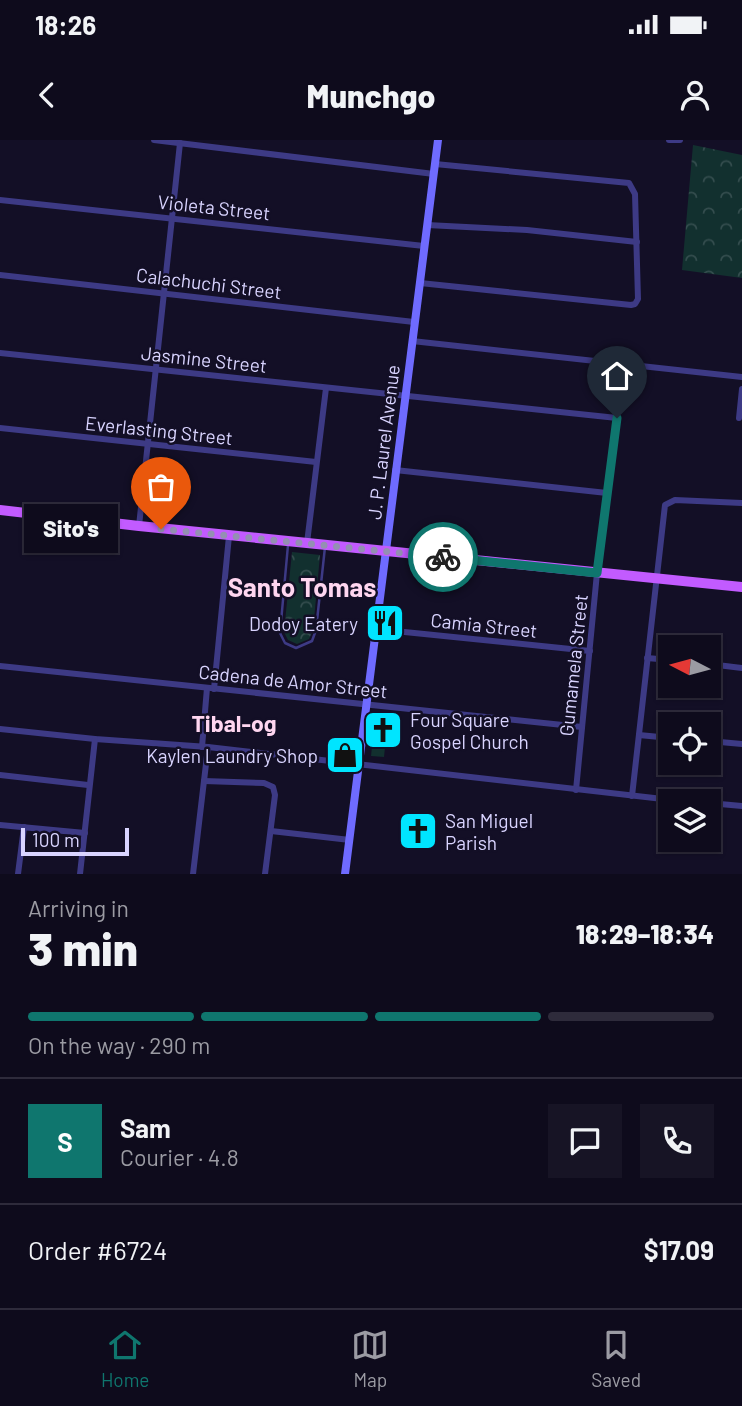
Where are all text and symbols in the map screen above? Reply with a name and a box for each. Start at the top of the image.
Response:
text: 18:26 [35,9,96,40]
icon: back [28,76,66,114]
text: Munchgo [307,76,435,114]
icon: person [676,76,714,114]
street label: Violeta Street [157,190,271,224]
street label: Calachuchi Street [135,263,283,303]
street label: Jasmine Street [140,341,268,377]
pin [587,346,647,418]
icon: home [598,357,636,395]
street label: J. P. Laurel Avenue [362,363,404,521]
street label: Everlasting Street [84,411,234,449]
pin [131,457,191,529]
icon: bag [142,468,180,506]
callout: Sito's [24,504,119,554]
text: Sito's [43,514,99,542]
courier [408,522,478,592]
icon: bike [424,538,462,576]
district label: Santo Tomas [228,571,376,602]
street label: Gumamela Street [554,593,592,737]
restaurant icon: Dodoy Eatery [364,602,406,644]
street label: Camia Street [430,608,538,642]
place label: Dodoy Eatery [249,612,358,635]
north arrow [658,635,721,698]
map controls [658,635,721,852]
street label: Cadena de Amor Street [197,660,389,702]
place label: Four Square Gospel Church [410,708,529,753]
district label: Tibal-og [192,709,276,737]
church icon: Four Square Gospel Church [362,709,404,751]
button: locate [658,712,721,775]
shop icon: Kaylen Laundry Shop [324,734,366,776]
place label: Kaylen Laundry Shop [146,744,318,767]
button: layers [658,789,721,852]
place label: San Miguel Parish [445,809,533,854]
church icon: San Miguel Parish [397,810,439,852]
scale bar [21,825,130,857]
text: 100 m [32,828,80,851]
text: Arriving in [28,894,129,922]
text: 18:29–18:34 [576,918,714,949]
text: 3 min [28,920,138,975]
text: On the way · 290 m [28,1031,210,1059]
button: chat [548,1104,622,1178]
button: phone [640,1104,714,1178]
text: Sam [120,1112,171,1143]
text: S [57,1126,73,1157]
text: Courier · 4.8 [120,1143,239,1171]
text: Order #6724 [28,1234,167,1265]
text: $17.09 [644,1234,714,1265]
tab: Home [101,1326,149,1391]
tab: Map [351,1326,389,1391]
tab: Saved [591,1326,641,1391]

